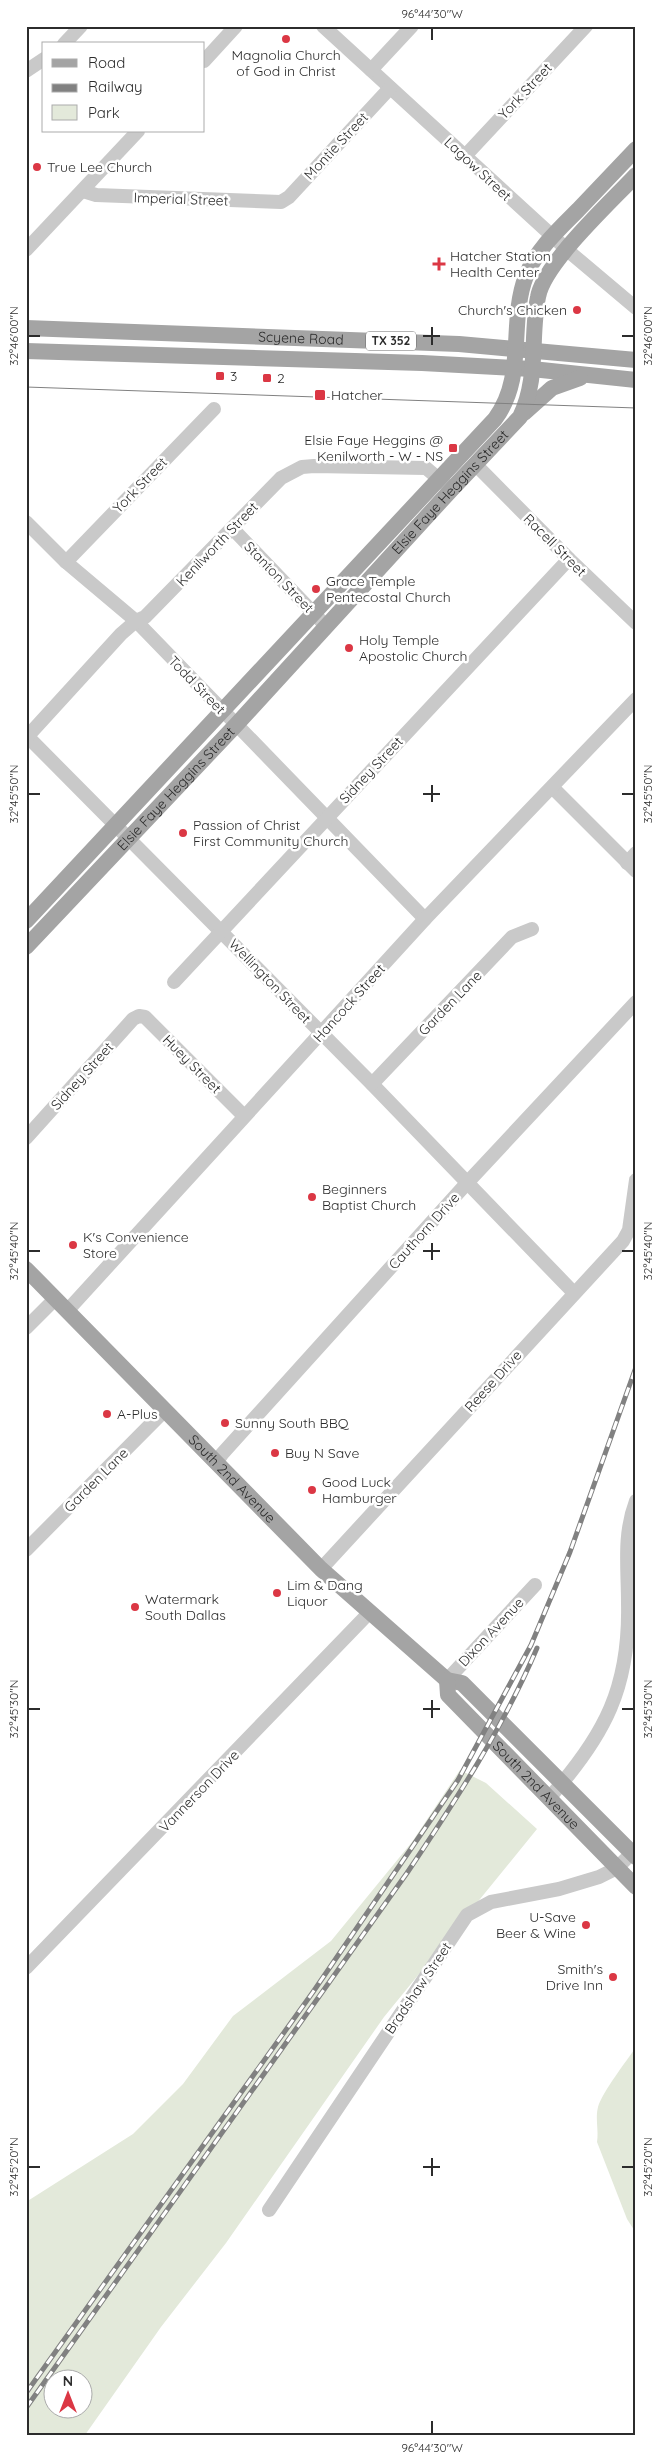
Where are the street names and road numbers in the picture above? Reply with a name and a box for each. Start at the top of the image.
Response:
street label: York Street [494,59,556,123]
street label: Montie Street [300,108,372,184]
street label: Lagow Street [441,133,516,205]
street label: Imperial Street [133,188,229,210]
street label: Scyene Road [258,328,344,349]
road number: TX 352 [366,332,416,351]
street label: Elsie Faye Heggins Street [388,426,512,558]
street label: York Street [109,453,171,517]
street label: Kenilworth Street [172,498,262,590]
street label: Racell Street [520,510,590,580]
street label: Stanton Street [240,537,318,617]
street label: Todd Street [165,652,229,718]
street label: Elsie Faye Heggins Street [113,723,239,854]
street label: Sidney Street [335,732,407,807]
street label: Wellington Street [225,935,315,1027]
street label: Hancock Street [309,960,389,1046]
street label: Garden Lane [414,967,486,1039]
street label: Huey Street [159,1031,225,1097]
street label: Sidney Street [47,1038,117,1114]
street label: Cauthorn Drive [385,1189,463,1273]
street label: Reese Drive [461,1346,526,1416]
street label: South 2nd Avenue [185,1431,280,1527]
street label: Garden Lane [60,1444,132,1516]
street label: Dixon Avenue [454,1594,528,1670]
street label: South 2nd Avenue [489,1737,584,1833]
street label: Vannerson Drive [155,1746,243,1836]
street label: Bradshaw Street [381,1938,455,2037]

